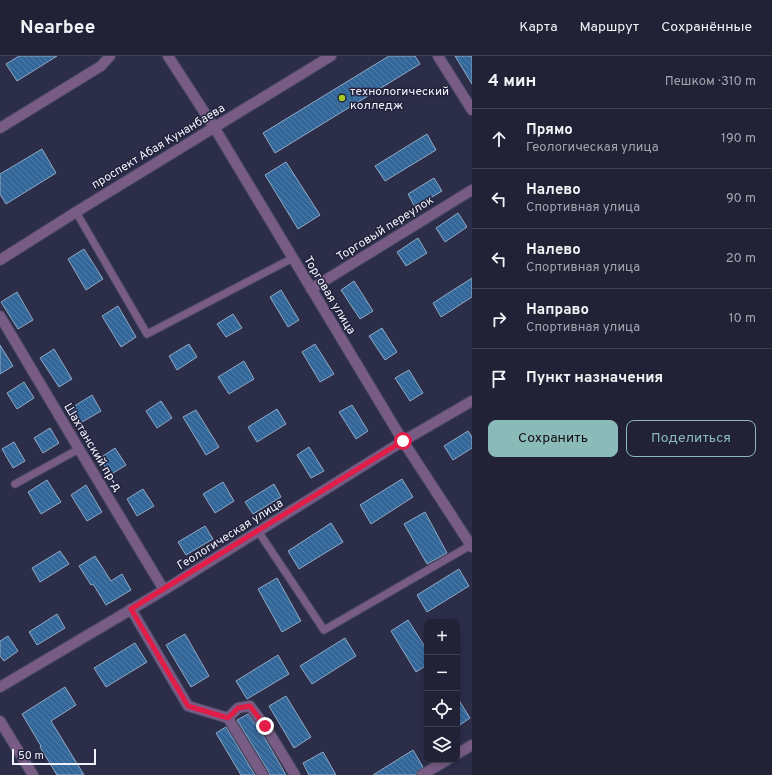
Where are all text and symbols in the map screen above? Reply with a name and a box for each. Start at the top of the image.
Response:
text: Nearbee [20,16,95,40]
text: Карта [519,19,558,36]
text: Маршрут [580,19,639,36]
text: Сохранённые [661,19,752,36]
text: 4 мин [488,71,536,93]
text: Пешком · 310 m [665,74,756,90]
place label: технологический колледж [350,84,449,114]
marker: технологический колледж [337,93,347,103]
street label: проспект Абая Кунанбаева [89,101,228,193]
text: Прямо [526,121,573,140]
icon: ahead [488,128,510,150]
text: 190 m [721,131,756,147]
text: Геологическая улица [526,140,658,156]
text: Налево [526,181,581,200]
icon: left [488,188,510,210]
text: 90 m [726,191,756,207]
street label: Торговый переулок [334,192,437,265]
text: Спортивная улица [526,200,640,216]
text: Налево [526,241,581,260]
icon: left [488,248,510,270]
text: 20 m [726,251,756,267]
street label: Торговая улица [299,253,359,338]
text: Спортивная улица [526,260,640,276]
text: Направо [526,301,589,320]
icon: right [488,308,510,330]
text: 10 m [729,311,756,327]
text: Спортивная улица [526,320,640,336]
icon: arrive [488,368,510,390]
text: Пункт назначения [526,369,663,388]
street label: Шахтанский пр-д [59,400,125,495]
button: Сохранить [488,420,618,457]
button: Поделиться [626,420,756,457]
route start [394,432,412,450]
street label: Геологическая улица [174,496,287,574]
map controls [424,619,460,763]
button: + [424,619,460,655]
button: − [424,655,460,691]
button: locate [424,691,460,727]
route end [256,717,274,735]
button: layers [424,727,460,763]
scale bar [12,747,96,766]
text: 50 m [18,749,44,763]

